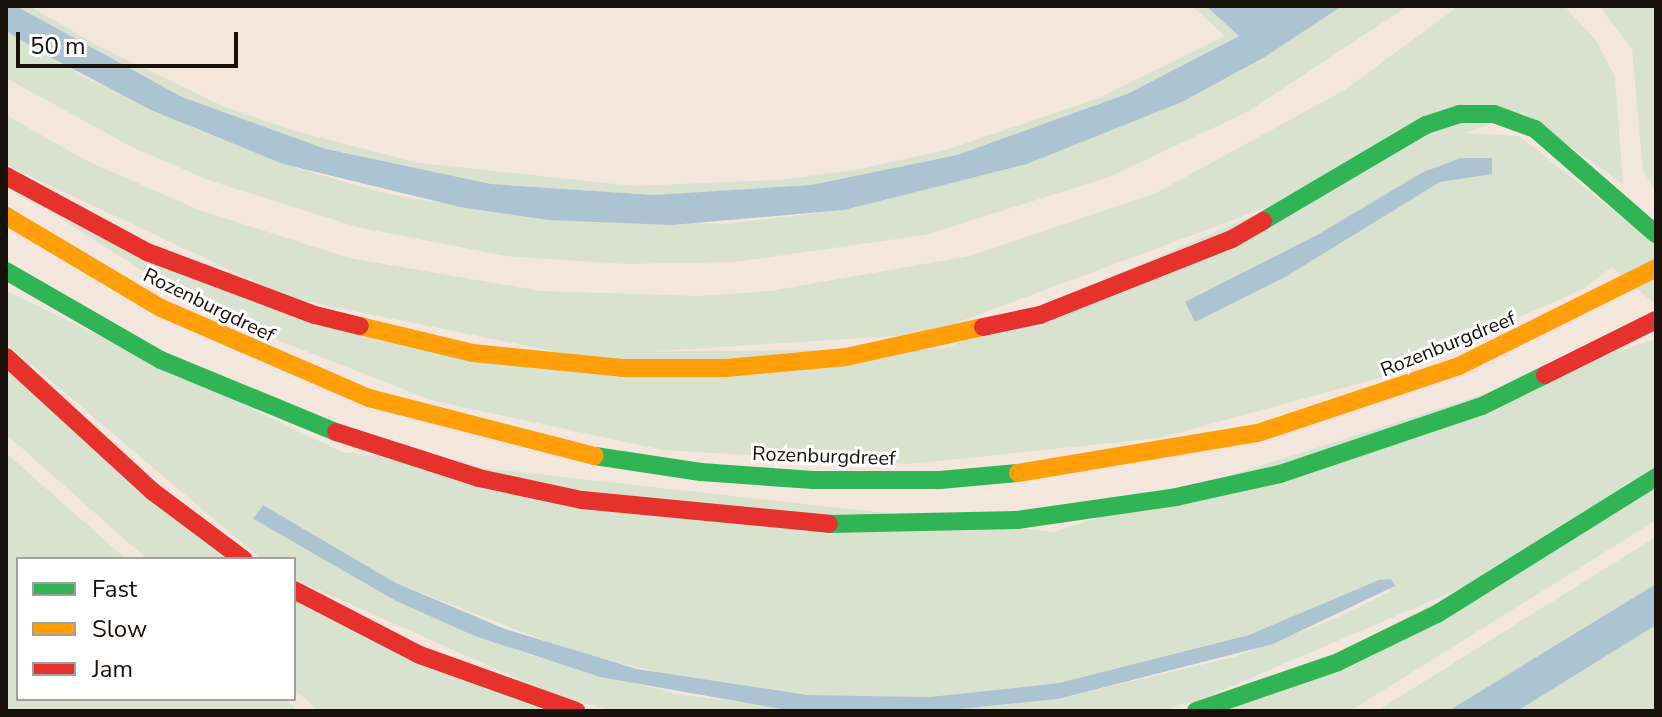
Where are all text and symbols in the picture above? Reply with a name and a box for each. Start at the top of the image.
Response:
scale bar [20,16,242,66]
text: 50 m [30,30,86,62]
street label: Rozenburgdreef [139,263,279,347]
street label: Rozenburgdreef [1377,306,1519,382]
street label: Rozenburgdreef [752,442,896,470]
legend [16,557,296,701]
text: Fast [92,573,137,605]
text: Slow [92,613,147,645]
text: Jam [92,653,133,685]

